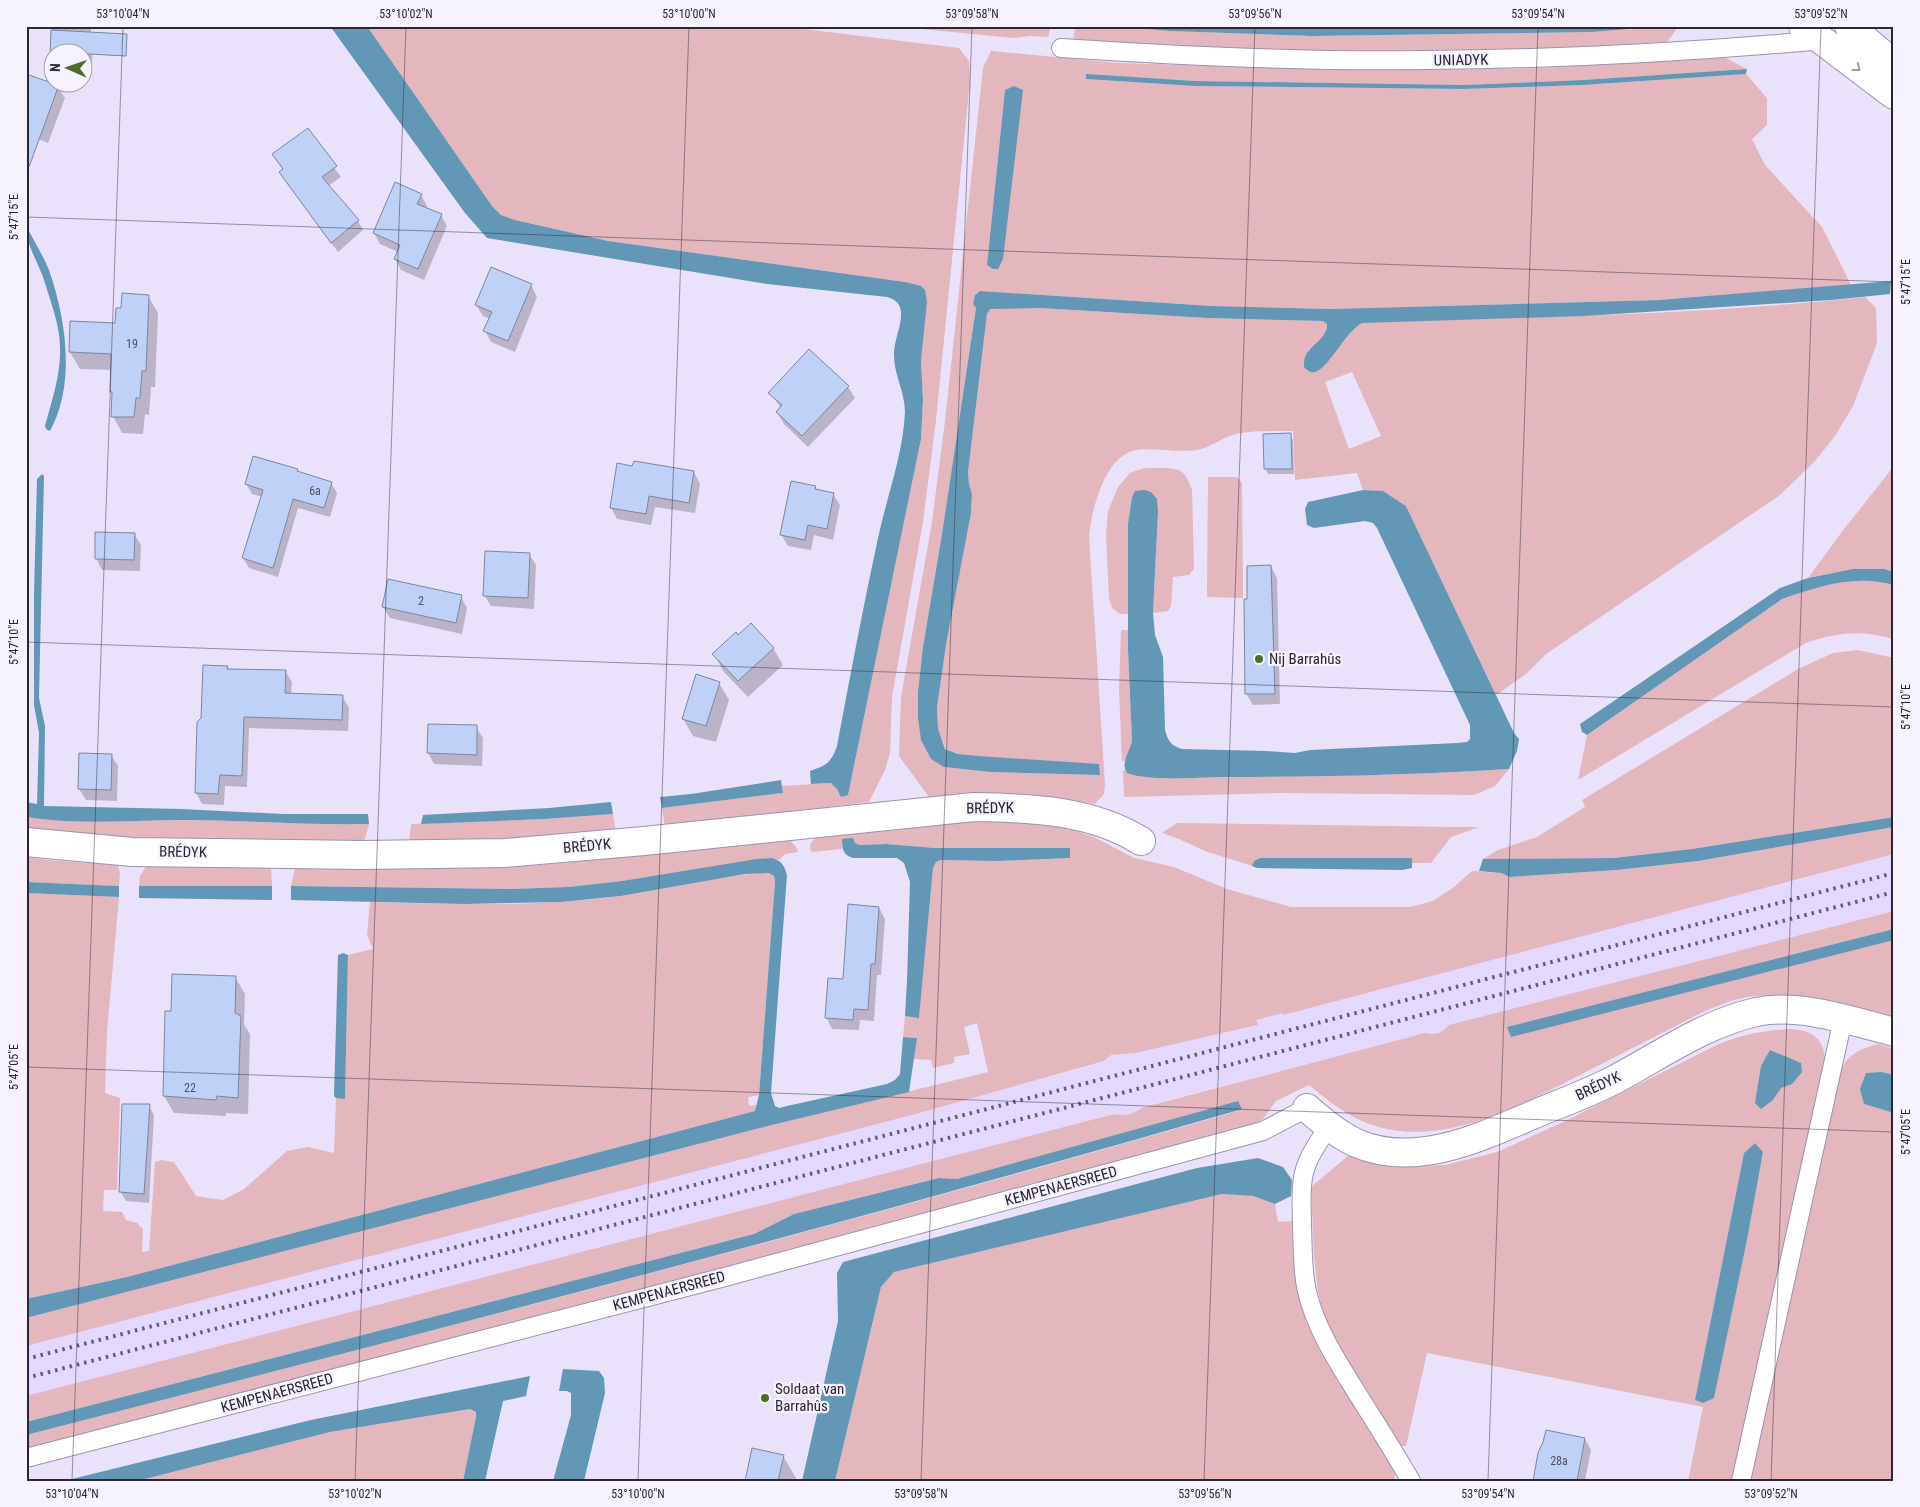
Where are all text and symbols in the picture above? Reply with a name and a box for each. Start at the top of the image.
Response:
text: 53°10'04"N [96,7,150,21]
text: 53°10'02"N [379,7,433,21]
text: 53°10'00"N [662,7,716,21]
text: 53°09'58"N [945,7,999,21]
text: 53°09'56"N [1228,7,1282,21]
text: 53°09'54"N [1511,7,1565,21]
text: 53°09'52"N [1794,7,1848,21]
north arrow [42,42,92,92]
street label: UNIADYK [1434,51,1489,69]
one-way arrow [1852,62,1861,71]
text: N [47,63,63,72]
text: 5°47'15"E [7,194,21,240]
text: 5°47'15"E [1899,259,1913,305]
house number: 19 [126,337,138,351]
house number: 6a [309,484,321,498]
house number: 2 [418,594,424,608]
text: 5°47'10"E [7,619,21,665]
place label: Nij Barrahûs [1269,650,1341,668]
marker: Nij Barrahûs [1253,653,1265,665]
text: 5°47'10"E [1899,684,1913,730]
street label: BRÉDYK [966,799,1015,817]
street label: BRÉDYK [562,835,612,857]
street label: BRÉDYK [159,843,208,861]
text: 5°47'05"E [7,1044,21,1090]
street label: BRÉDYK [1572,1067,1624,1104]
house number: 22 [184,1081,196,1095]
text: 5°47'05"E [1899,1109,1913,1155]
street label: KEMPENAERSREED [1003,1162,1119,1210]
street label: KEMPENAERSREED [611,1267,727,1315]
street label: KEMPENAERSREED [219,1369,335,1417]
place label: Soldaat van Barrahûs [775,1380,844,1415]
marker: Soldaat van Barrahûs [759,1392,771,1404]
house number: 28a [1550,1454,1568,1468]
text: 53°10'04"N [45,1487,99,1501]
text: 53°10'02"N [328,1487,382,1501]
text: 53°10'00"N [611,1487,665,1501]
text: 53°09'58"N [894,1487,948,1501]
text: 53°09'56"N [1178,1487,1232,1501]
text: 53°09'54"N [1461,1487,1515,1501]
text: 53°09'52"N [1744,1487,1798,1501]

